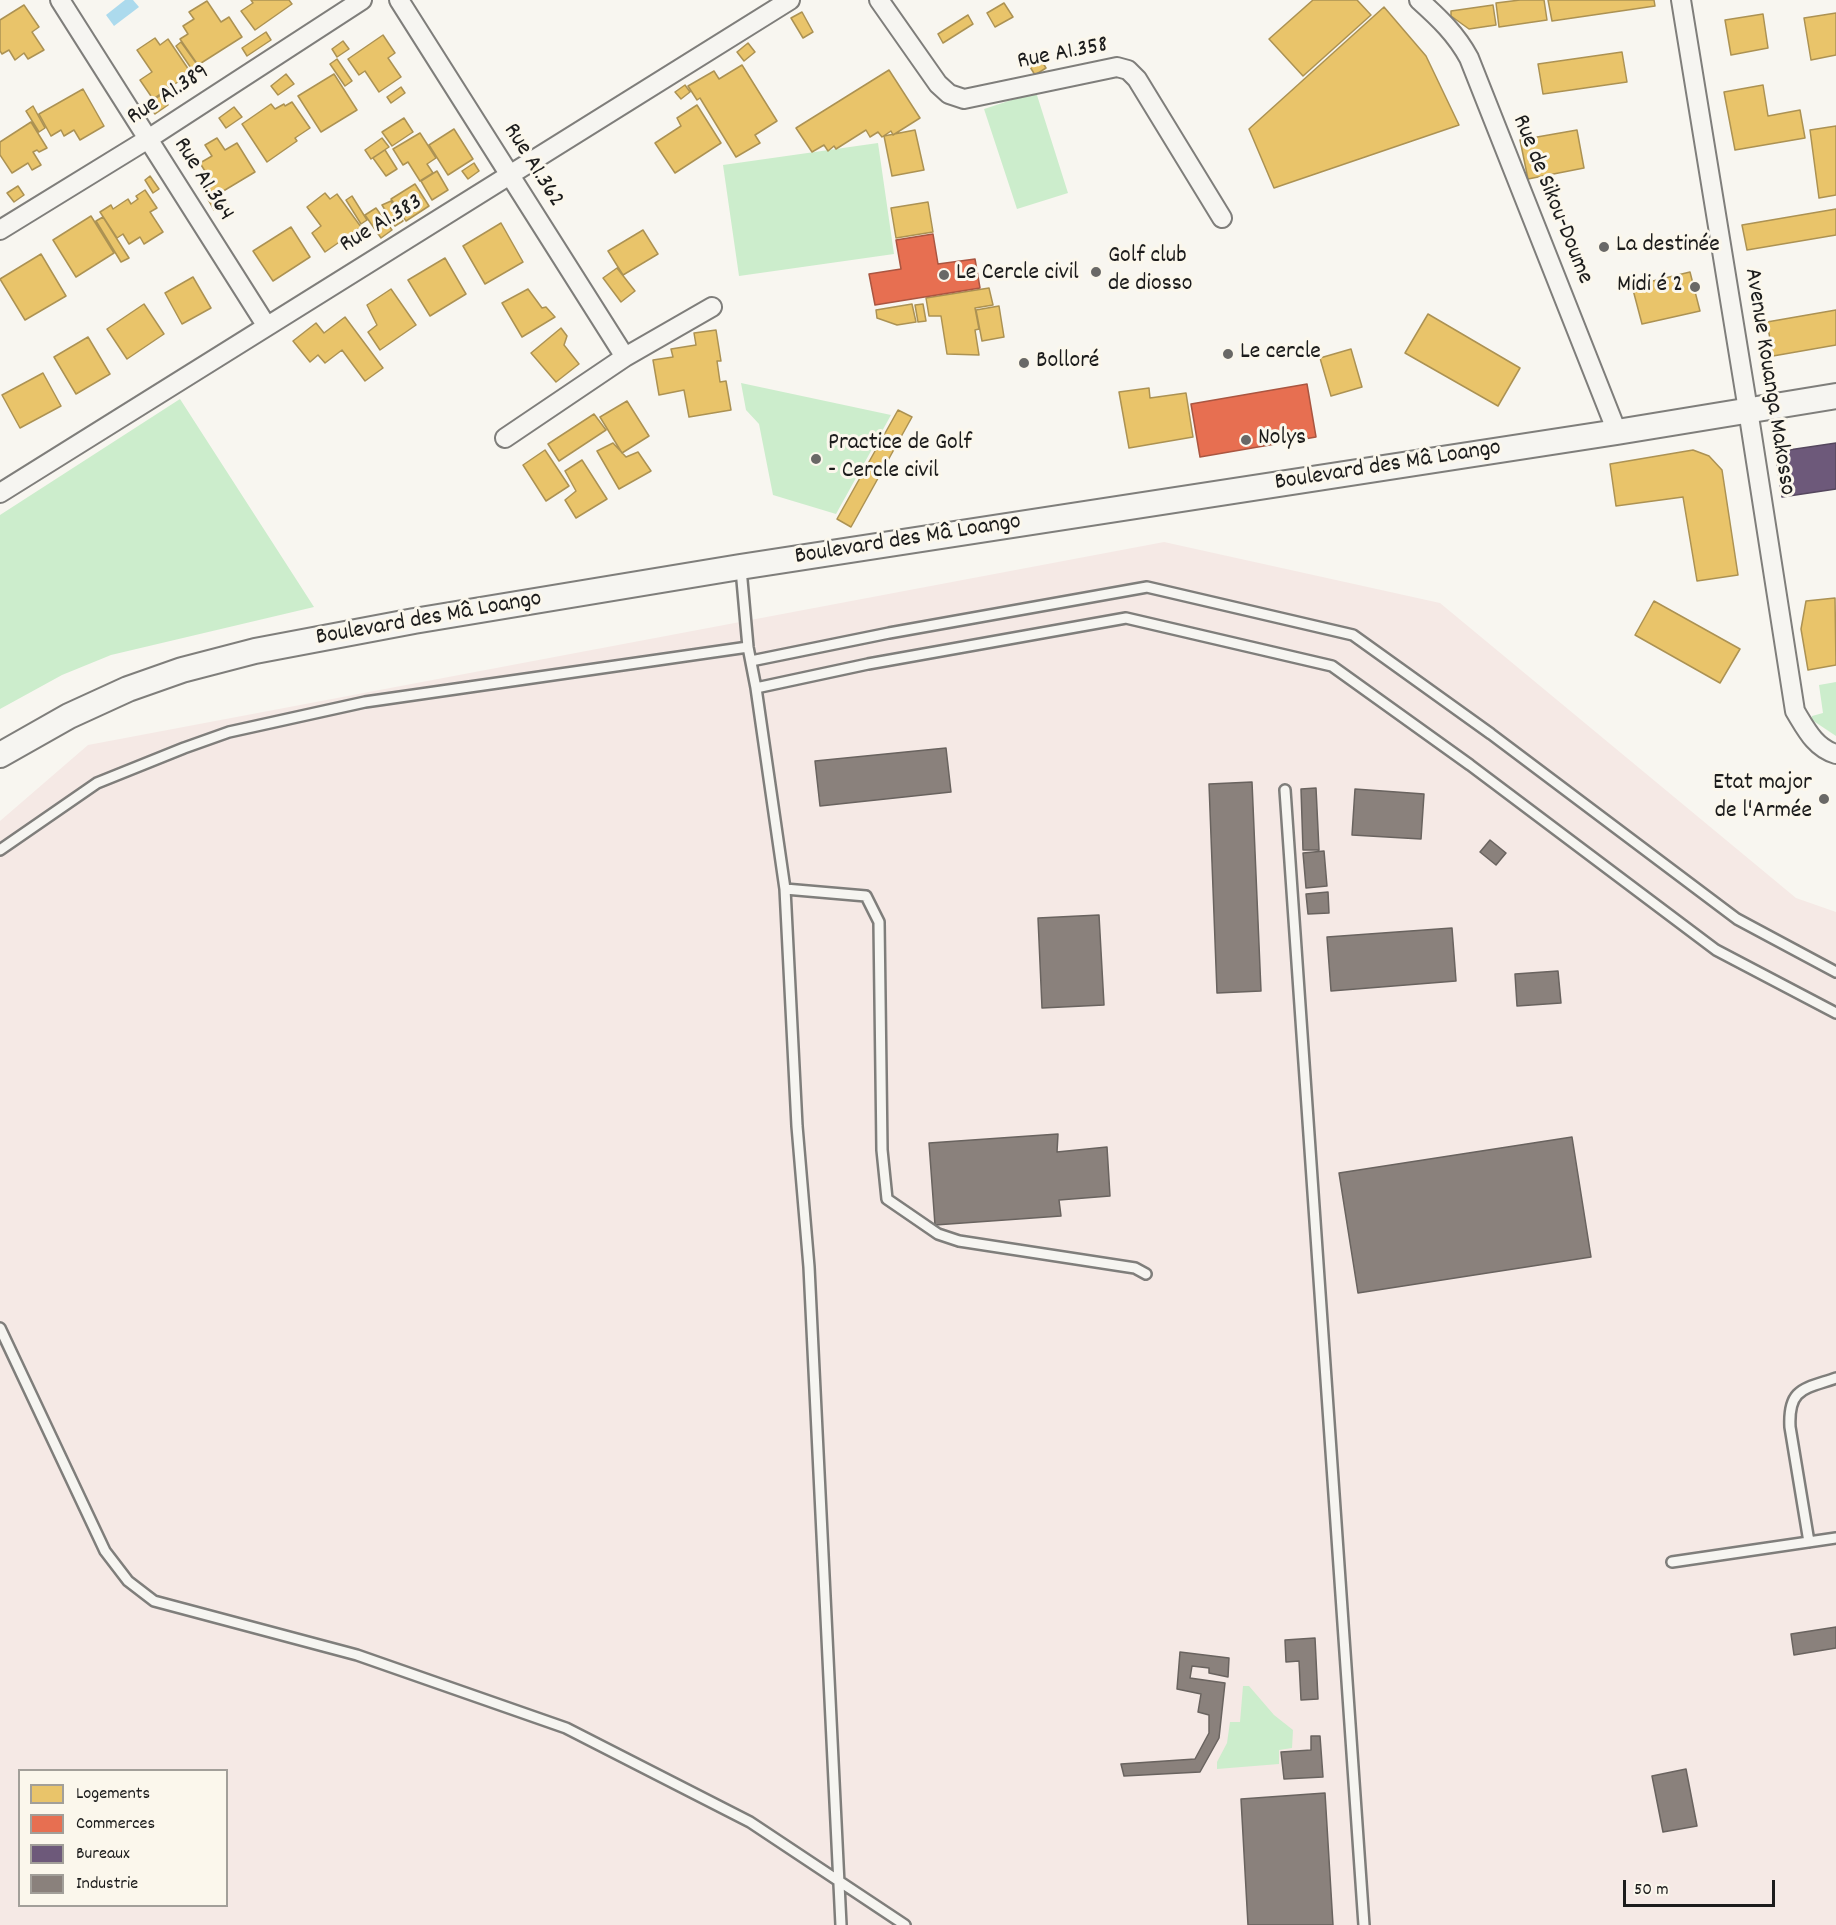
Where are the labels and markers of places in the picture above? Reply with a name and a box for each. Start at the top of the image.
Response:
place label: La destinée [1616,233,1720,261]
marker: La destinée [1597,240,1611,254]
place label: Golf club de diosso [1108,244,1193,300]
place label: Le Cercle civil [956,261,1079,289]
marker: Golf club de diosso [1089,265,1103,279]
marker: Le Cercle civil [937,268,951,282]
place label: Midi é 2 [1617,273,1683,301]
marker: Midi é 2 [1688,280,1702,294]
place label: Le cercle [1240,340,1321,368]
marker: Le cercle [1221,347,1235,361]
place label: Bolloré [1036,349,1099,377]
marker: Bolloré [1017,356,1031,370]
place label: Nolys [1258,426,1306,454]
place label: Practice de Golf - Cercle civil [828,431,972,487]
marker: Nolys [1239,433,1253,447]
marker: Practice de Golf - Cercle civil [809,452,823,466]
place label: Etat major de l'Armée [1713,771,1812,827]
marker: Etat major de l'Armée [1817,792,1831,806]

